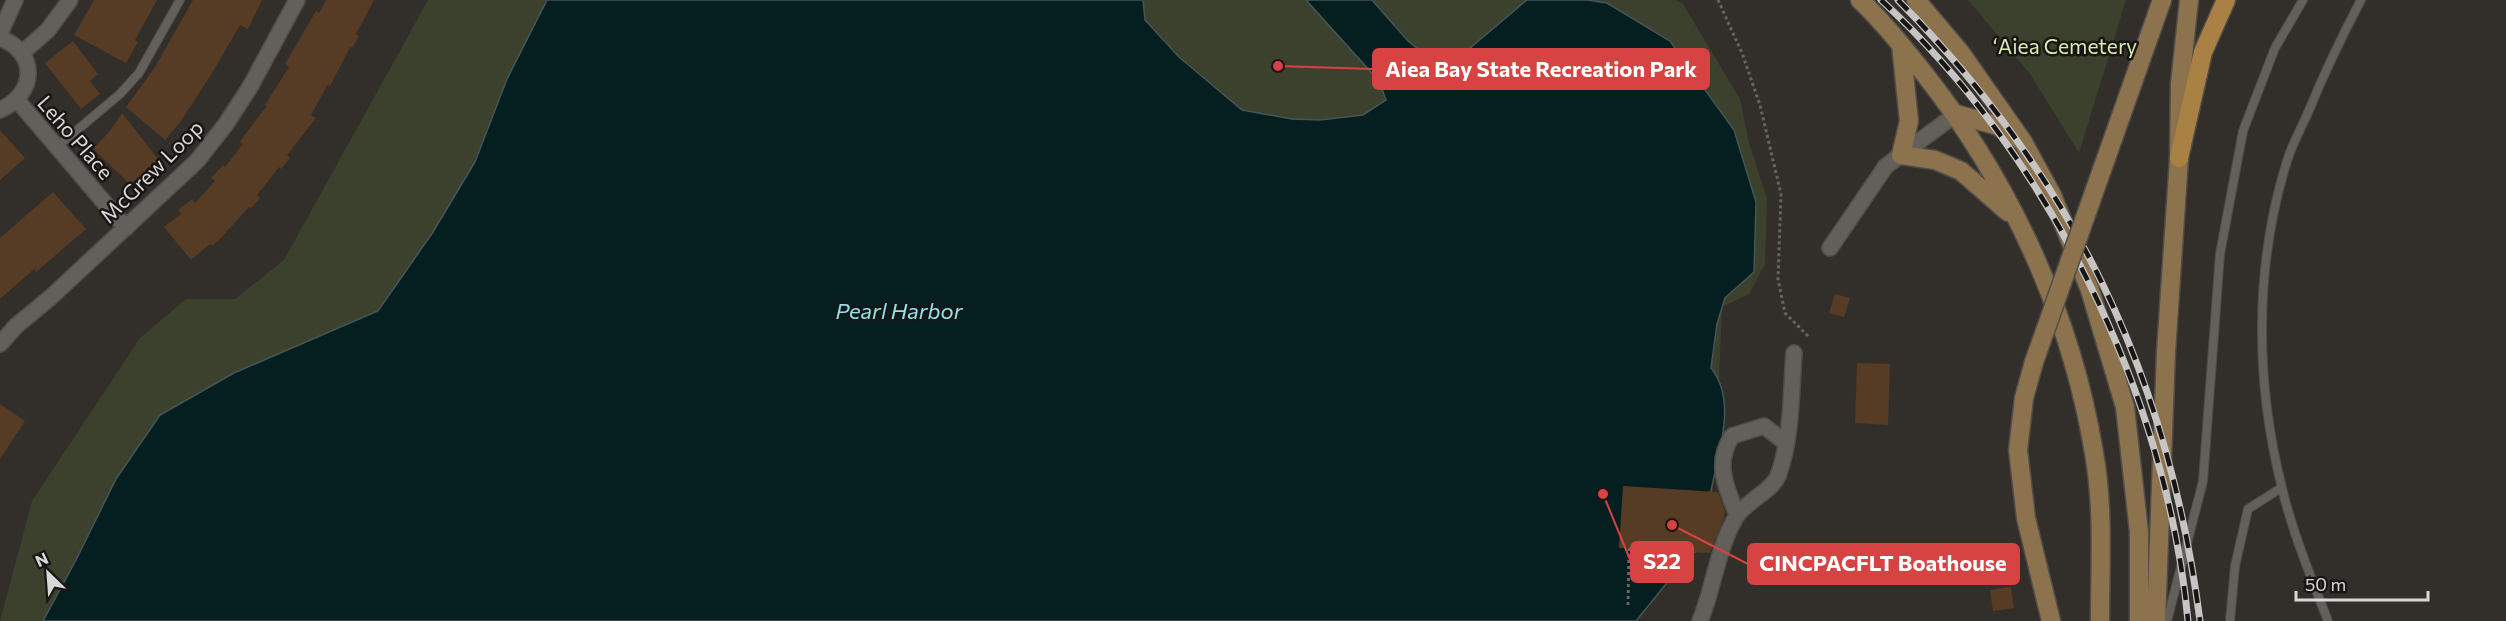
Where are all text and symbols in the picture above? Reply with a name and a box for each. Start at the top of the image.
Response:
park label: ʻAiea Cemetery [1993,33,2137,58]
callout: Aiea Bay State Recreation Park [1373,49,1709,89]
text: Aiea Bay State Recreation Park [1385,55,1697,82]
street label: Leho Place [33,90,119,184]
street label: McGrew Loop [94,114,208,228]
water label: Pearl Harbor [836,297,964,324]
callout: S22 [1631,542,1693,582]
north arrow [18,543,78,603]
callout: CINCPACFLT Boathouse [1748,544,2019,584]
text: S22 [1643,547,1681,574]
text: N [32,548,51,570]
text: CINCPACFLT Boathouse [1759,549,2007,576]
scale bar [2296,564,2428,602]
text: 50 m [2305,573,2346,595]

